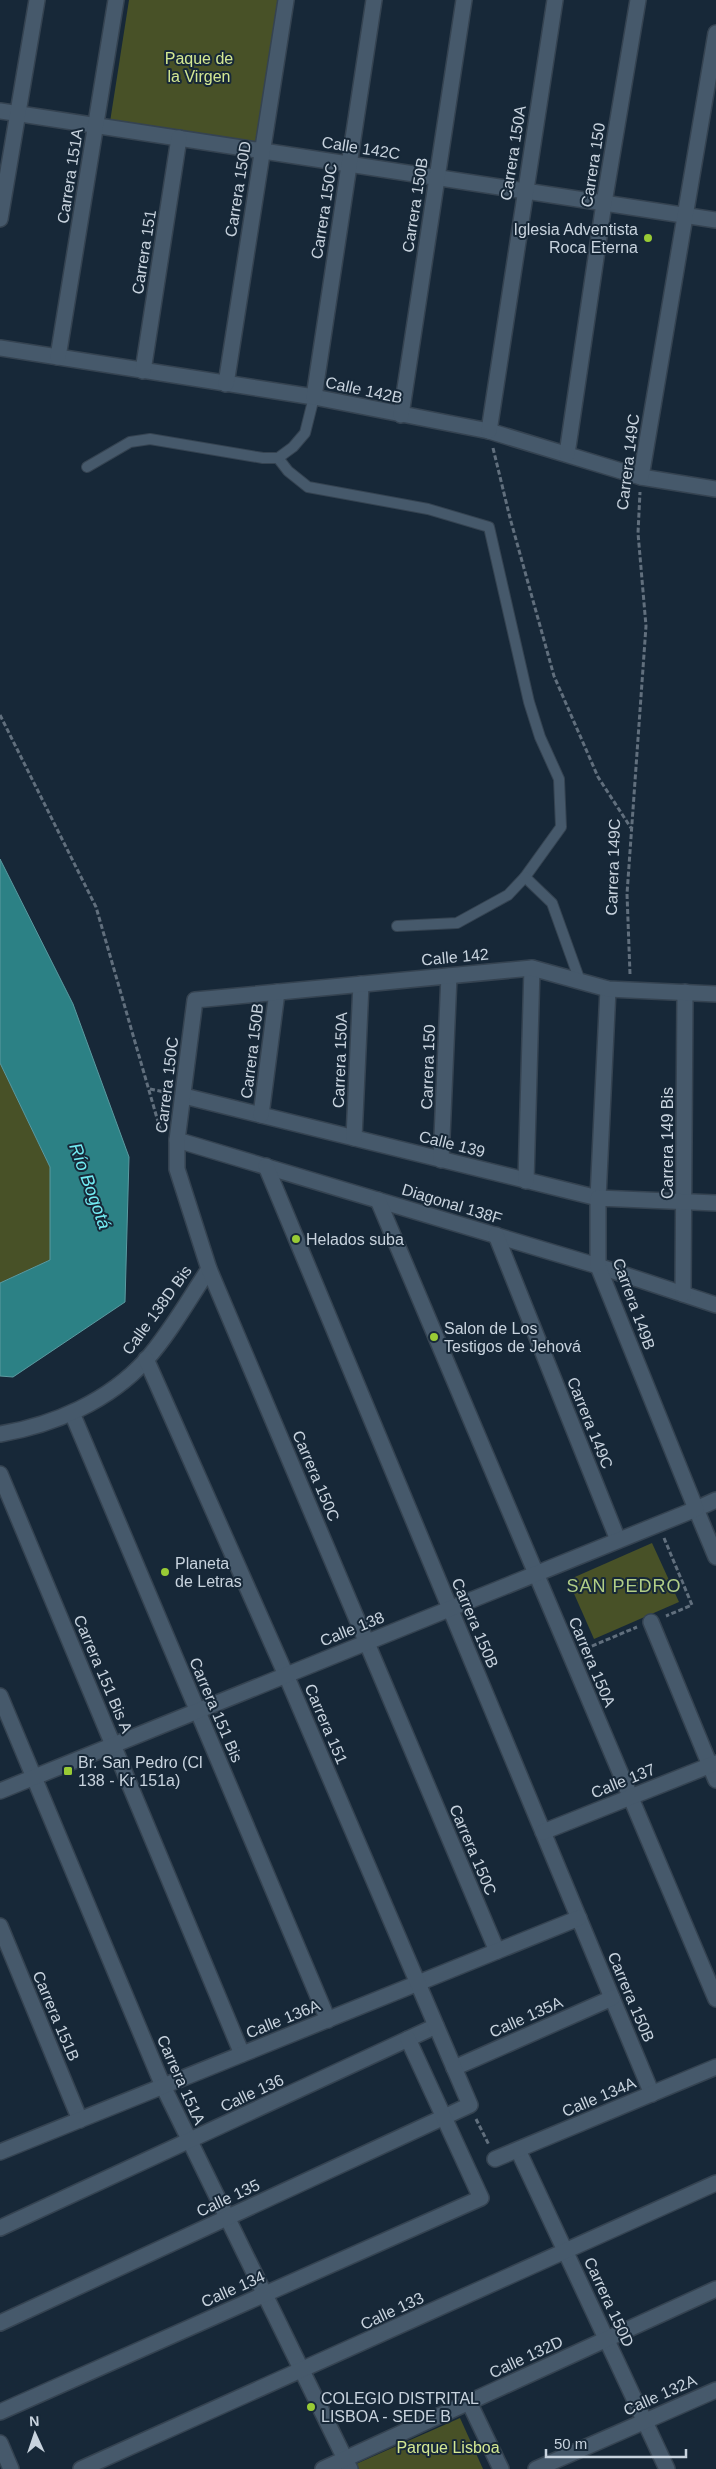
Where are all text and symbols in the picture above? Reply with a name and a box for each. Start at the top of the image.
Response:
park label: Paque de la Virgen [165,50,233,85]
street label: Carrera 150A [497,104,529,202]
street label: Carrera 150 [578,121,608,208]
street label: Carrera 151A [54,127,86,225]
street label: Calle 142C [321,133,401,163]
street label: Carrera 150D [222,140,254,238]
street label: Carrera 150B [399,156,431,254]
street label: Carrera 150C [308,162,340,260]
street label: Carrera 151 [129,208,159,295]
place label: Iglesia Adventista Roca Eterna [513,221,638,256]
marker: Iglesia Adventista Roca Eterna [642,232,654,244]
street label: Calle 142B [324,374,404,406]
street label: Carrera 149C [614,413,642,511]
street label: Carrera 149C [603,818,623,916]
street label: Calle 142 [421,946,490,968]
street label: Carrera 150B [238,1002,266,1100]
street label: Carrera 150A [330,1011,350,1108]
street label: Carrera 150 [418,1024,438,1110]
street label: Carrera 150C [153,1036,181,1134]
street label: Carrera 149 Bis [659,1087,676,1199]
street label: Calle 139 [417,1128,487,1160]
water label: Río Bogotá [65,1140,115,1232]
street label: Diagonal 138F [400,1181,504,1227]
place label: Helados suba [306,1231,404,1248]
marker: Helados suba [290,1233,302,1245]
street label: Carrera 149B [610,1256,658,1352]
street label: Calle 138D Bis [119,1262,195,1358]
place label: Salon de Los Testigos de Jehová [444,1320,581,1355]
marker: Salon de Los Testigos de Jehová [428,1331,440,1343]
street label: Carrera 149C [564,1375,616,1471]
street label: Carrera 150C [289,1428,343,1524]
place label: Planeta de Letras [175,1555,242,1590]
marker: Planeta de Letras [159,1566,171,1578]
street label: Carrera 150B [448,1575,502,1671]
district label: SAN PEDRO [566,1576,682,1596]
street label: Calle 138 [317,1608,387,1650]
street label: Carrera 151 Bis A [71,1613,136,1736]
street label: Carrera 150A [565,1614,619,1710]
street label: Carrera 151 Bis [186,1655,246,1765]
street label: Carrera 151 [301,1681,351,1767]
place label: Br. San Pedro (Cl 138 - Kr 151a) [78,1754,203,1789]
street label: Calle 137 [588,1760,658,1802]
marker: Br. San Pedro (Cl 138 - Kr 151a) [62,1765,74,1777]
street label: Carrera 150C [446,1802,500,1898]
street label: Carrera 150B [604,1949,658,2045]
street label: Carrera 151B [29,1968,83,2064]
street label: Calle 135A [487,1993,566,2041]
street label: Calle 136A [244,1996,323,2042]
street label: Carrera 151A [154,2033,208,2128]
street label: Calle 136 [218,2071,286,2115]
street label: Calle 134A [560,2074,639,2120]
street label: Calle 135 [194,2176,262,2220]
street label: Carrera 150D [581,2254,637,2350]
street label: Calle 134 [199,2267,267,2311]
street label: Calle 133 [358,2289,426,2333]
street label: Calle 132D [487,2333,565,2381]
street label: Calle 132A [621,2371,700,2419]
place label: COLEGIO DISTRITAL LISBOA - SEDE B [321,2390,479,2425]
marker: COLEGIO DISTRITAL LISBOA - SEDE B [305,2401,317,2413]
north arrow [10,2409,60,2459]
text: N [29,2413,40,2429]
scale bar [546,2426,686,2458]
text: 50 m [554,2435,587,2452]
park label: Parque Lisboa [396,2439,500,2456]

